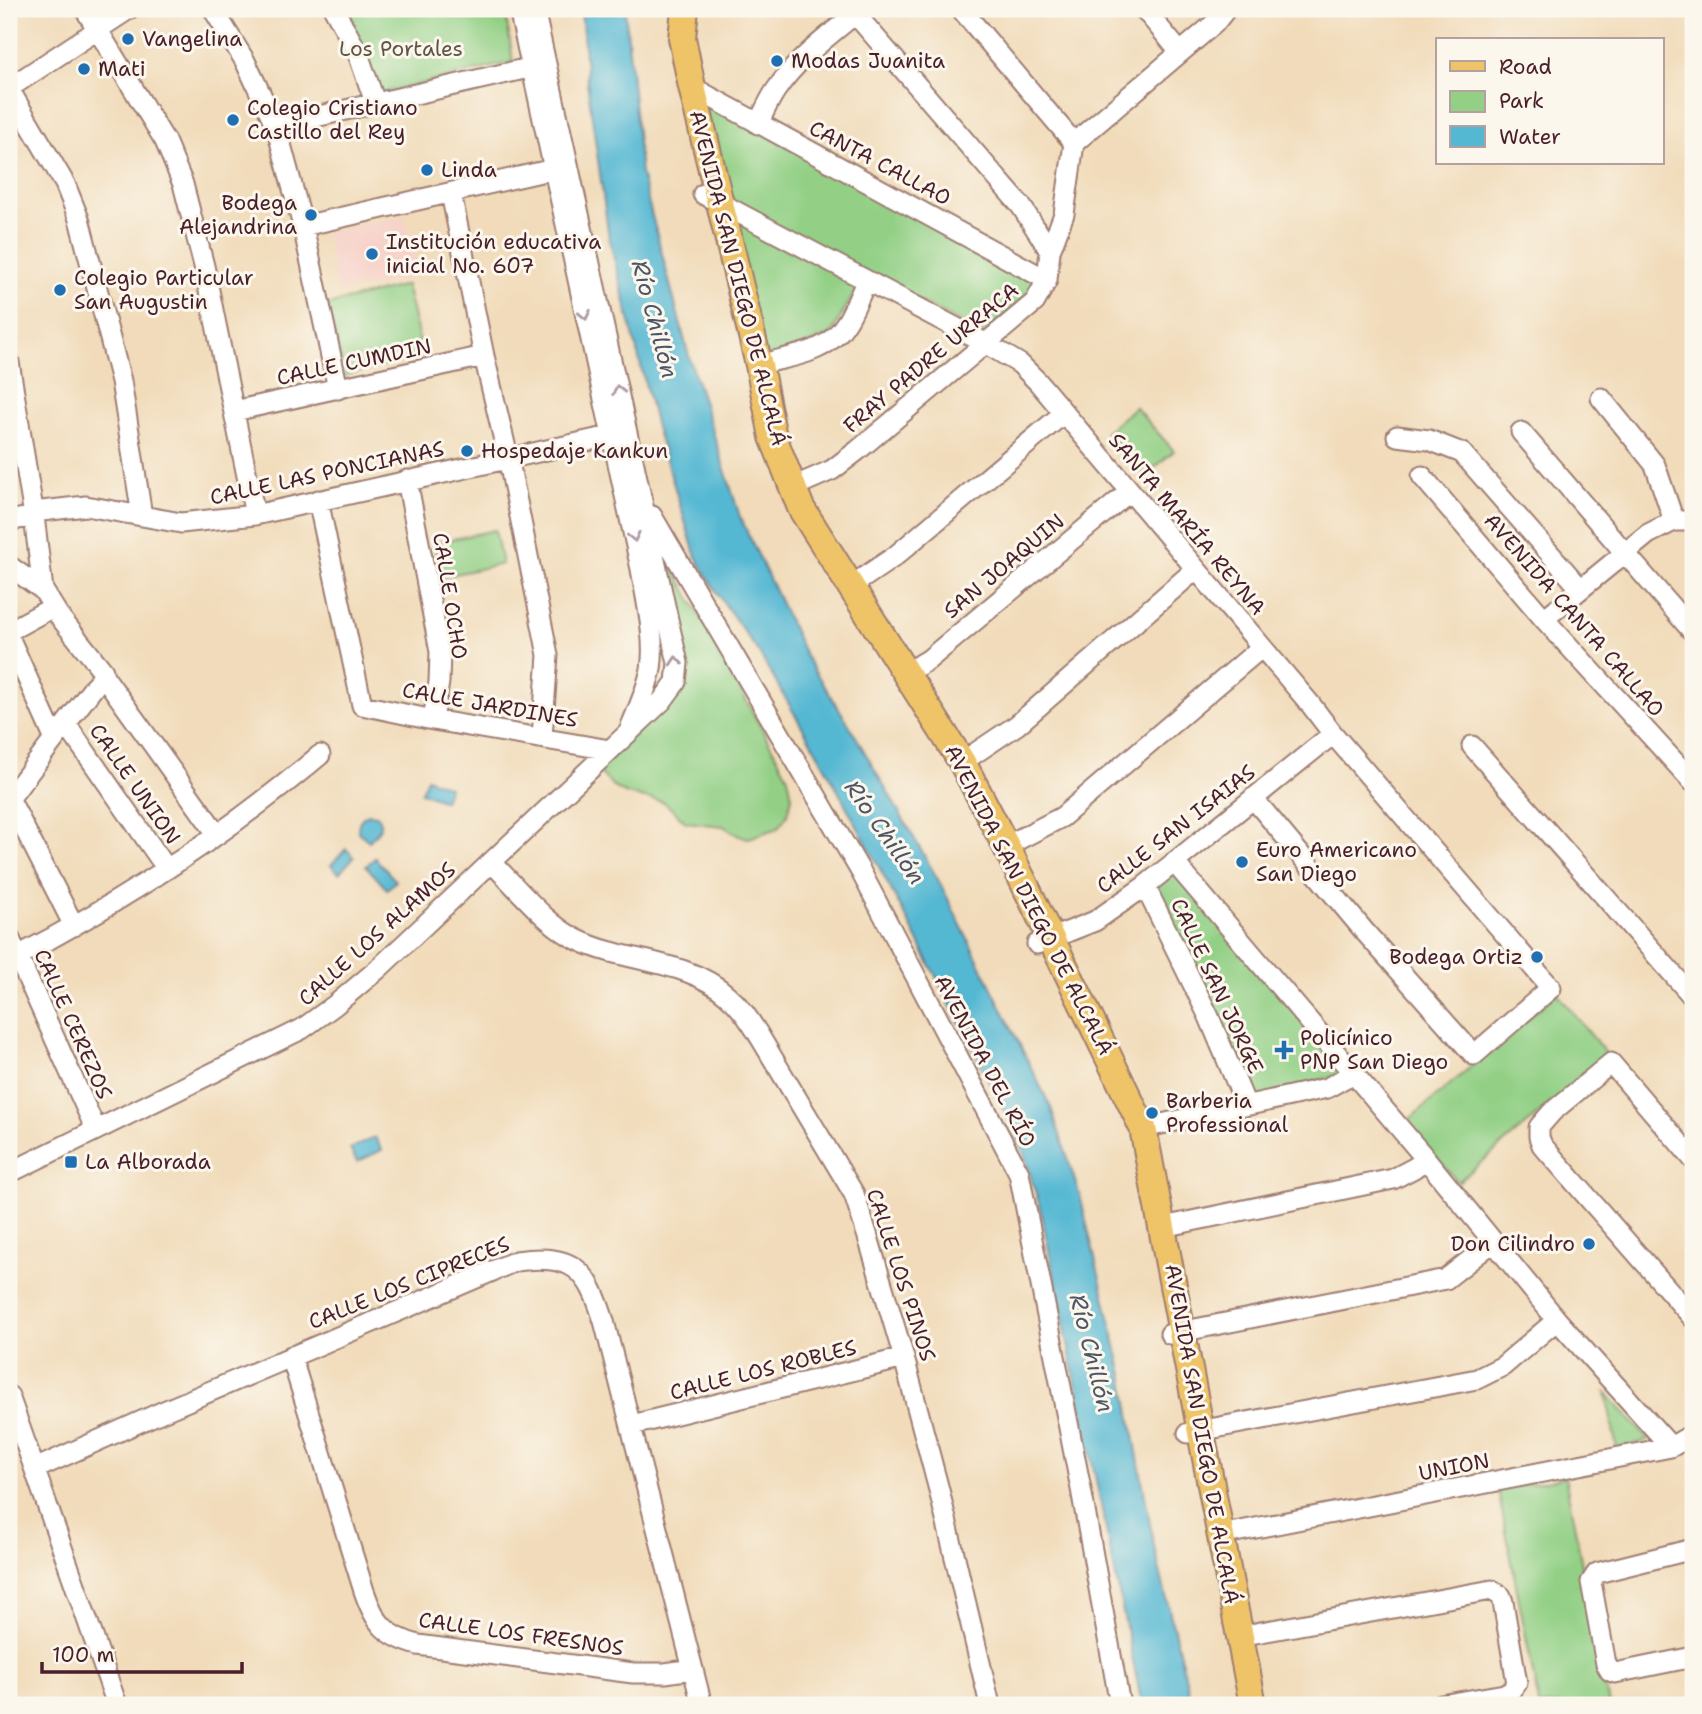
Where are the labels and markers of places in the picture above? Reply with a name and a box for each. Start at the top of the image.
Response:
place label: Vangelina [142,25,242,53]
marker: Vangelina [120,31,136,47]
place label: Modas Juanita [791,47,945,75]
marker: Modas Juanita [769,53,785,69]
place label: Mati [98,55,146,83]
marker: Mati [76,61,92,77]
place label: Colegio Cristiano Castillo del Rey [247,94,418,146]
marker: Colegio Cristiano Castillo del Rey [225,112,241,128]
place label: Linda [441,156,497,184]
marker: Linda [419,162,435,178]
place label: Bodega Alejandrina [179,189,297,241]
marker: Bodega Alejandrina [303,207,319,223]
place label: Institución educativa inicial No. 607 [386,228,601,280]
marker: Institución educativa inicial No. 607 [364,246,380,262]
place label: Colegio Particular San Augustin [74,264,254,316]
marker: Colegio Particular San Augustin [52,282,68,298]
place label: Hospedaje Kankun [481,437,668,465]
marker: Hospedaje Kankun [459,443,475,459]
place label: Euro Americano San Diego [1256,836,1417,888]
marker: Euro Americano San Diego [1234,854,1250,870]
place label: Bodega Ortiz [1389,943,1523,971]
marker: Bodega Ortiz [1529,949,1545,965]
place label: Policínico PNP San Diego [1300,1024,1448,1076]
marker: Policínico PNP San Diego [1274,1040,1294,1060]
place label: Barberia Professional [1166,1087,1289,1139]
marker: Barberia Professional [1144,1105,1160,1121]
place label: La Alborada [85,1148,211,1176]
marker: La Alborada [63,1154,79,1170]
place label: Don Cilindro [1451,1230,1575,1258]
marker: Don Cilindro [1581,1236,1597,1252]

